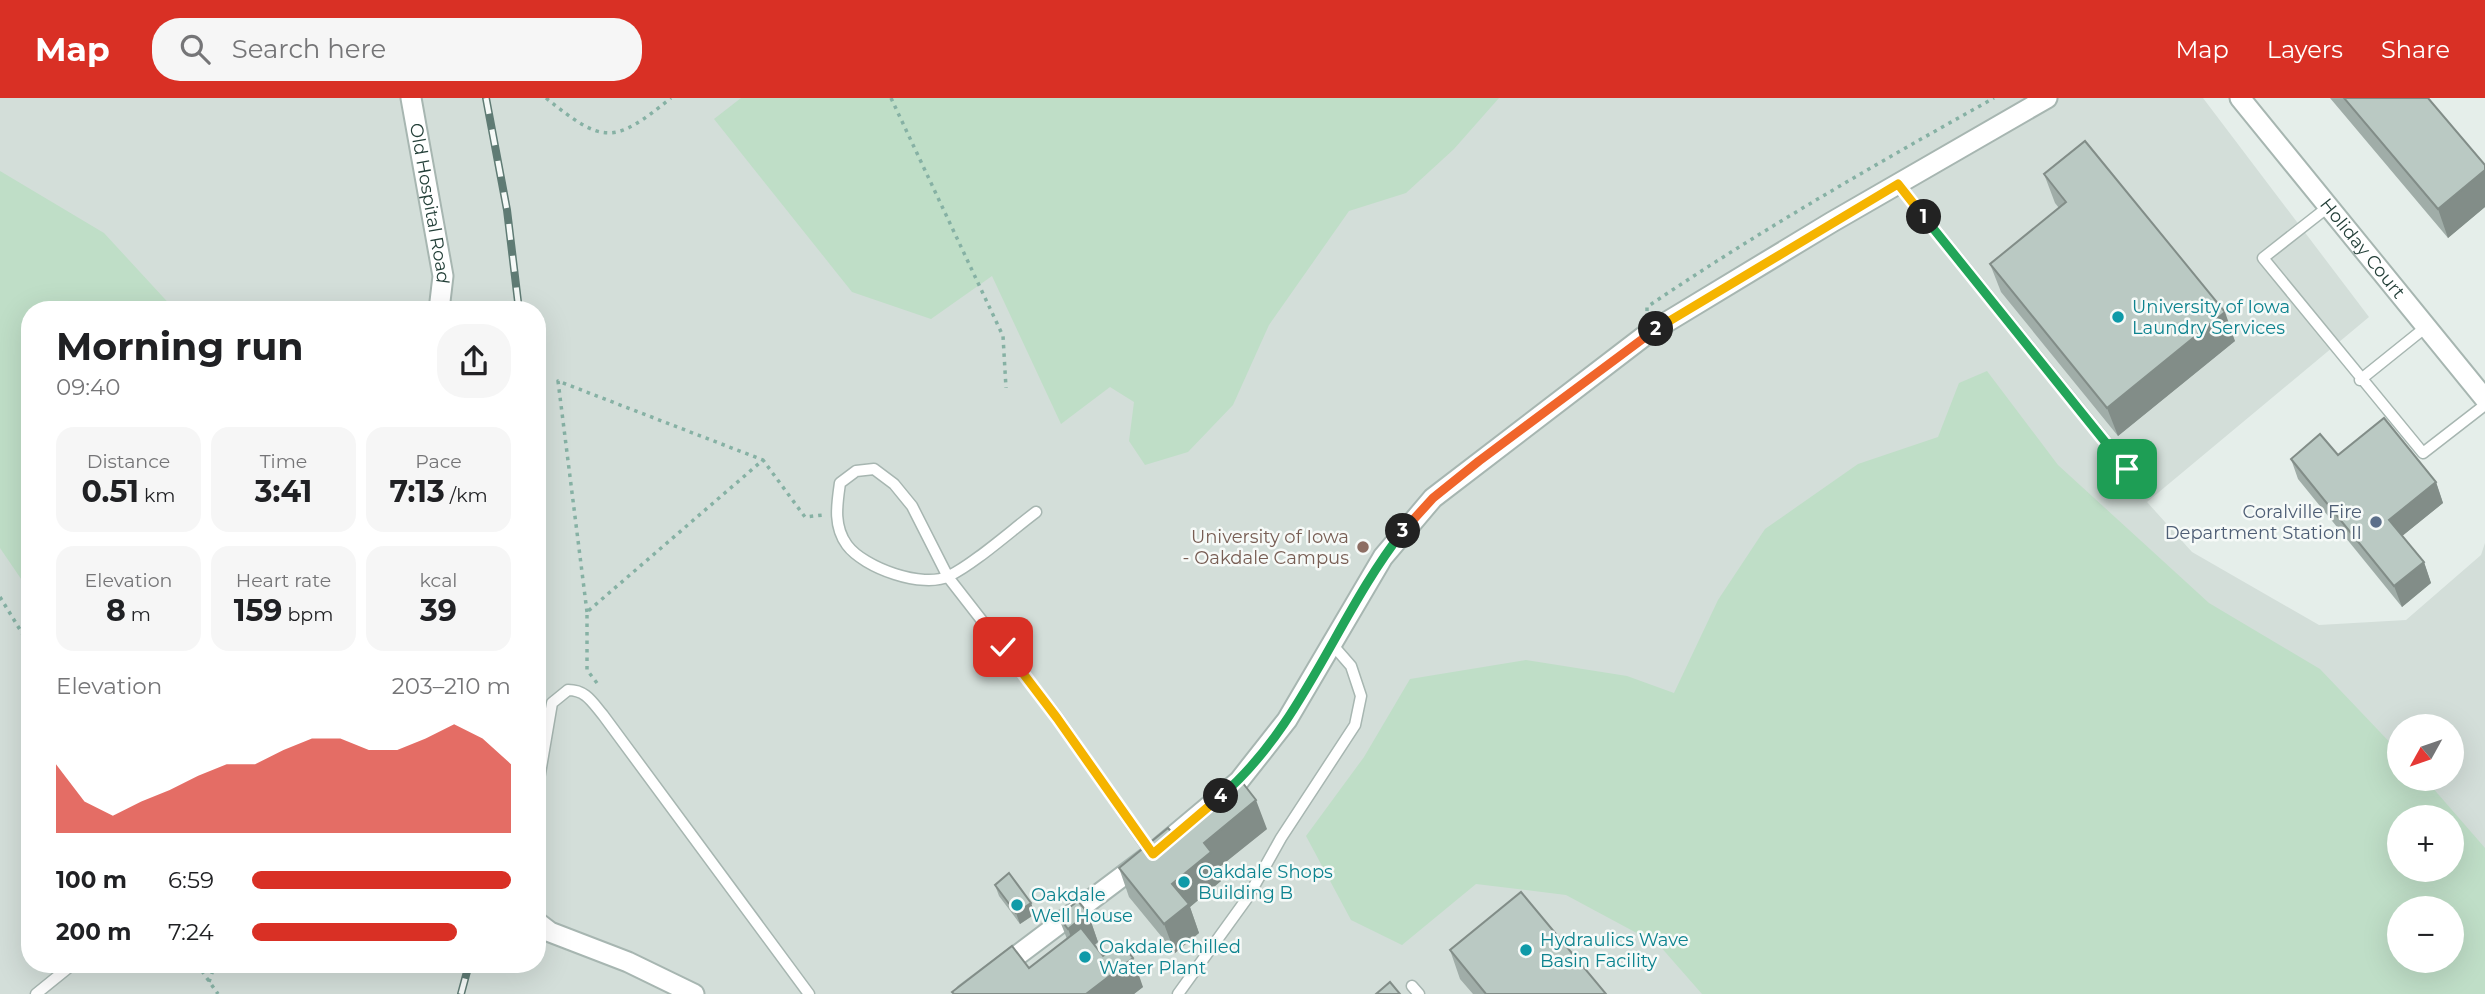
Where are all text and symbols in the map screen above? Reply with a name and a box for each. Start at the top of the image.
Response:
search box [152,18,642,81]
text: Map [35,29,110,69]
icon: search [176,30,214,68]
text: Search here [232,33,386,65]
text: Map [2175,35,2229,64]
text: Layers [2267,35,2343,64]
text: Share [2381,35,2450,64]
street label: Old Hospital Road [405,121,454,285]
street label: Holiday Court [2315,194,2410,303]
pin: 1 [1906,200,1941,234]
text: 1 [1920,205,1927,228]
place label: University of Iowa Laundry Services [2132,296,2290,339]
marker: University of Iowa Laundry Services [2110,309,2126,325]
pin: 2 [1638,312,1674,346]
text: 2 [1650,317,1661,340]
text: Morning run [56,323,304,370]
button: share [437,324,511,398]
text: 09:40 [56,373,121,401]
pin [2097,439,2157,499]
text: Distance [87,450,170,473]
text: Time [260,450,307,473]
text: Pace [415,450,462,473]
icon: arrive [2108,450,2146,488]
text: 0.51 [82,473,139,510]
text: 3:41 [255,473,312,510]
text: 7:13 [389,473,445,510]
text: km [139,484,175,507]
text: /km [445,484,488,507]
place label: Coralville Fire Department Station II [2165,501,2362,544]
pin: 3 [1386,514,1420,548]
marker: Coralville Fire Department Station II [2368,514,2384,530]
text: 3 [1397,519,1408,542]
place label: University of Iowa - Oakdale Campus [1183,526,1349,569]
marker: University of Iowa - Oakdale Campus [1355,539,1371,555]
text: Elevation [85,569,172,592]
text: Heart rate [236,569,331,592]
text: kcal [420,569,457,592]
text: 8 [106,592,126,629]
text: 159 [234,592,282,629]
text: 39 [420,592,457,629]
text: m [126,603,151,626]
text: bpm [282,603,333,626]
pin [973,617,1033,677]
icon: check [984,628,1022,666]
text: Elevation [56,672,162,700]
text: 203–210 m [392,672,511,700]
north arrow [2387,714,2464,791]
map controls [2387,714,2464,973]
pin: 4 [1204,778,1238,814]
text: 4 [1214,784,1227,807]
button: + [2387,805,2464,882]
place label: Oakdale Shops Building B [1198,861,1333,904]
text: 100 m [56,866,127,894]
text: 6:59 [168,866,214,894]
marker: Oakdale Shops Building B [1176,874,1192,890]
place label: Oakdale Well House [1031,884,1133,927]
button: − [2387,896,2464,973]
marker: Oakdale Well House [1009,897,1025,913]
text: 200 m [56,918,131,946]
text: 7:24 [168,918,214,946]
place label: Hydraulics Wave Basin Facility [1540,929,1689,972]
place label: Oakdale Chilled Water Plant [1099,936,1241,979]
marker: Hydraulics Wave Basin Facility [1518,942,1534,958]
marker: Oakdale Chilled Water Plant [1077,949,1093,965]

